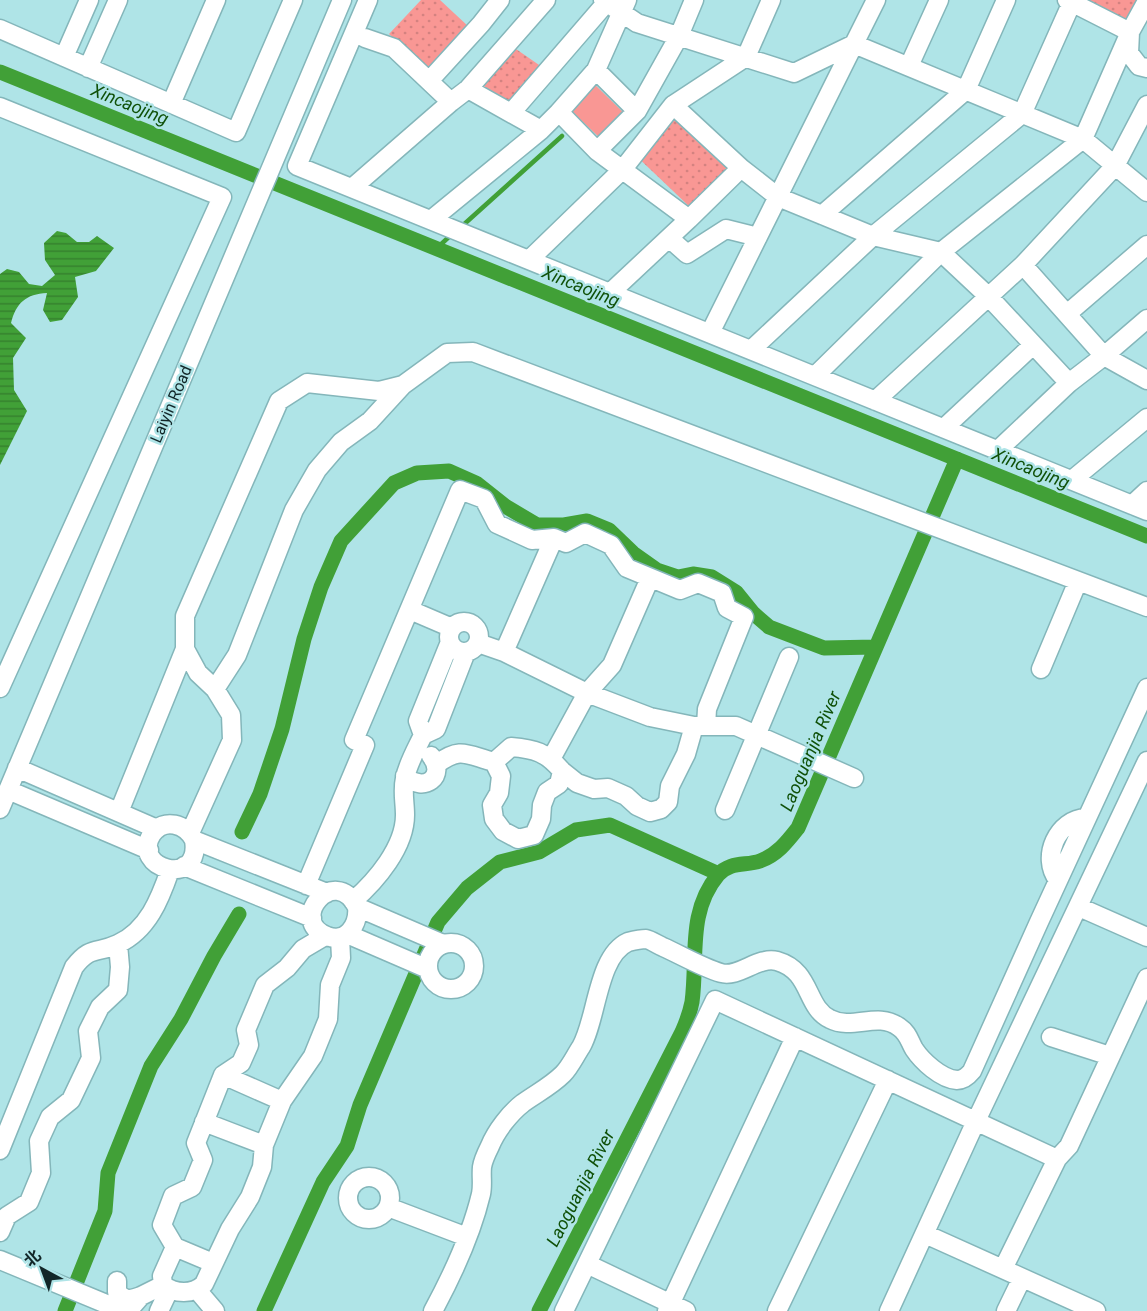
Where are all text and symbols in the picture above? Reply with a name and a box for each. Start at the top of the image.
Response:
water label: Xincaojing [87,79,172,129]
water label: Xincaojing [538,261,623,311]
street label: Laiyin Road [146,362,196,446]
water label: Xincaojing [988,443,1073,493]
water label: Laoguanjia River [775,687,845,814]
water label: Laoguanjia River [542,1125,619,1250]
north arrow [12,1239,72,1299]
text: 北 [20,1246,45,1270]

